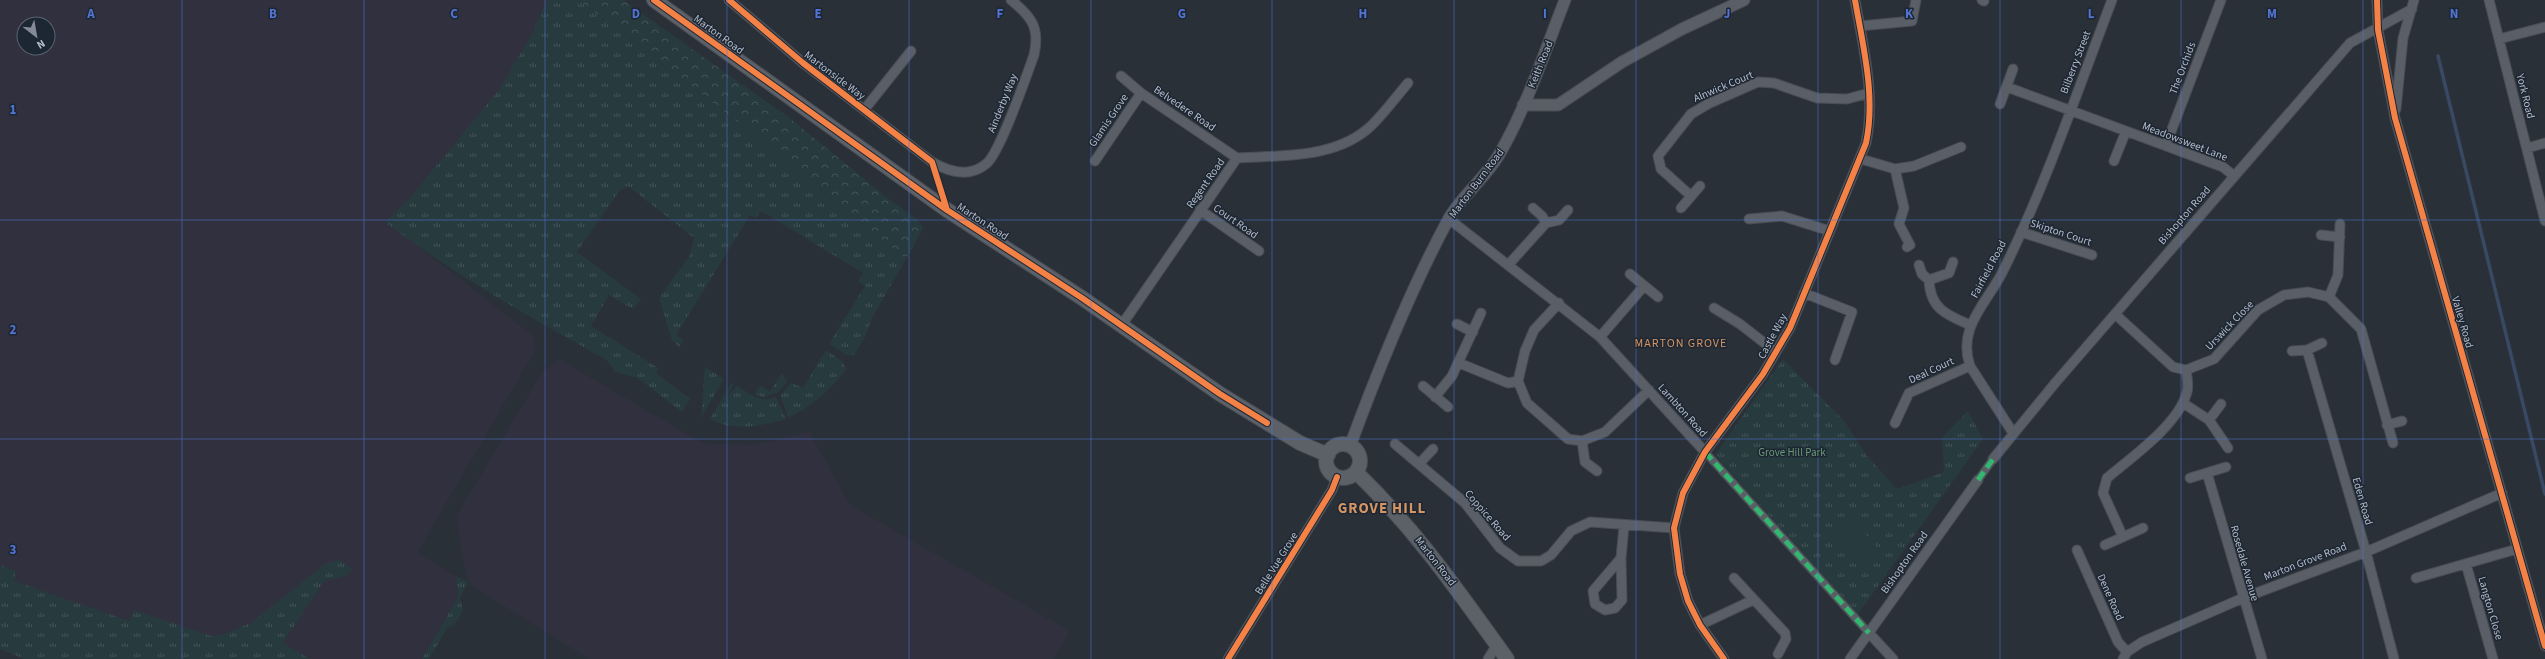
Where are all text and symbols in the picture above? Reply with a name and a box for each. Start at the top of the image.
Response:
text: A [86,5,95,23]
text: B [269,5,277,23]
text: C [450,5,458,23]
text: D [632,5,640,23]
text: E [814,5,822,23]
text: F [997,5,1004,23]
text: G [1178,5,1186,23]
text: H [1359,5,1367,23]
text: I [1543,5,1547,23]
text: J [1724,5,1730,23]
text: K [1905,5,1914,23]
text: L [2088,5,2095,23]
text: M [2267,5,2277,23]
text: N [2450,5,2458,23]
street label: Marton Road [691,11,747,58]
north arrow [16,16,56,56]
street label: Bilberry Street [2057,28,2094,96]
text: N [34,36,48,52]
street label: Keith Road [1524,38,1557,90]
street label: The Orchids [2166,39,2199,97]
street label: Martonside Way [801,47,868,103]
street label: Alnwick Court [1691,67,1756,106]
street label: Ainderby Way [984,71,1021,135]
street label: York Road [2512,71,2538,120]
street label: Belvedere Road [1151,82,1219,135]
street label: Glamis Grove [1085,90,1132,150]
text: 1 [10,101,17,119]
street label: Meadowsweet Lane [2140,118,2230,165]
street label: Marton Burn Road [1445,146,1507,221]
street label: Regent Road [1183,155,1228,211]
street label: Bishopton Road [2155,183,2214,248]
street label: Marton Road [954,199,1011,244]
street label: Court Road [1210,200,1261,242]
street label: Skipton Court [2028,216,2094,249]
street label: Fairfield Road [1967,238,2010,301]
street label: Valley Road [2448,295,2477,350]
street label: Urswick Close [2202,297,2257,354]
street label: Castle Way [1754,311,1791,362]
text: 2 [10,321,17,339]
district label: MARTON GROVE [1635,335,1727,352]
street label: Deal Court [1906,353,1957,387]
street label: Lambton Road [1655,380,1711,440]
park label: Grove Hill Park [1758,445,1826,460]
street label: Eden Road [2349,475,2376,527]
street label: Coppice Road [1461,487,1514,544]
district label: GROVE HILL [1338,498,1426,519]
street label: Rosedale Avenue [2227,523,2263,603]
street label: Bishopton Road [1877,528,1931,596]
street label: Belle Vue Grove [1251,529,1302,597]
street label: Marton Road [1412,534,1460,589]
street label: Marton Grove Road [2261,539,2349,584]
text: 3 [10,541,17,559]
street label: Dene Road [2094,572,2127,623]
street label: Langton Close [2474,575,2507,642]

